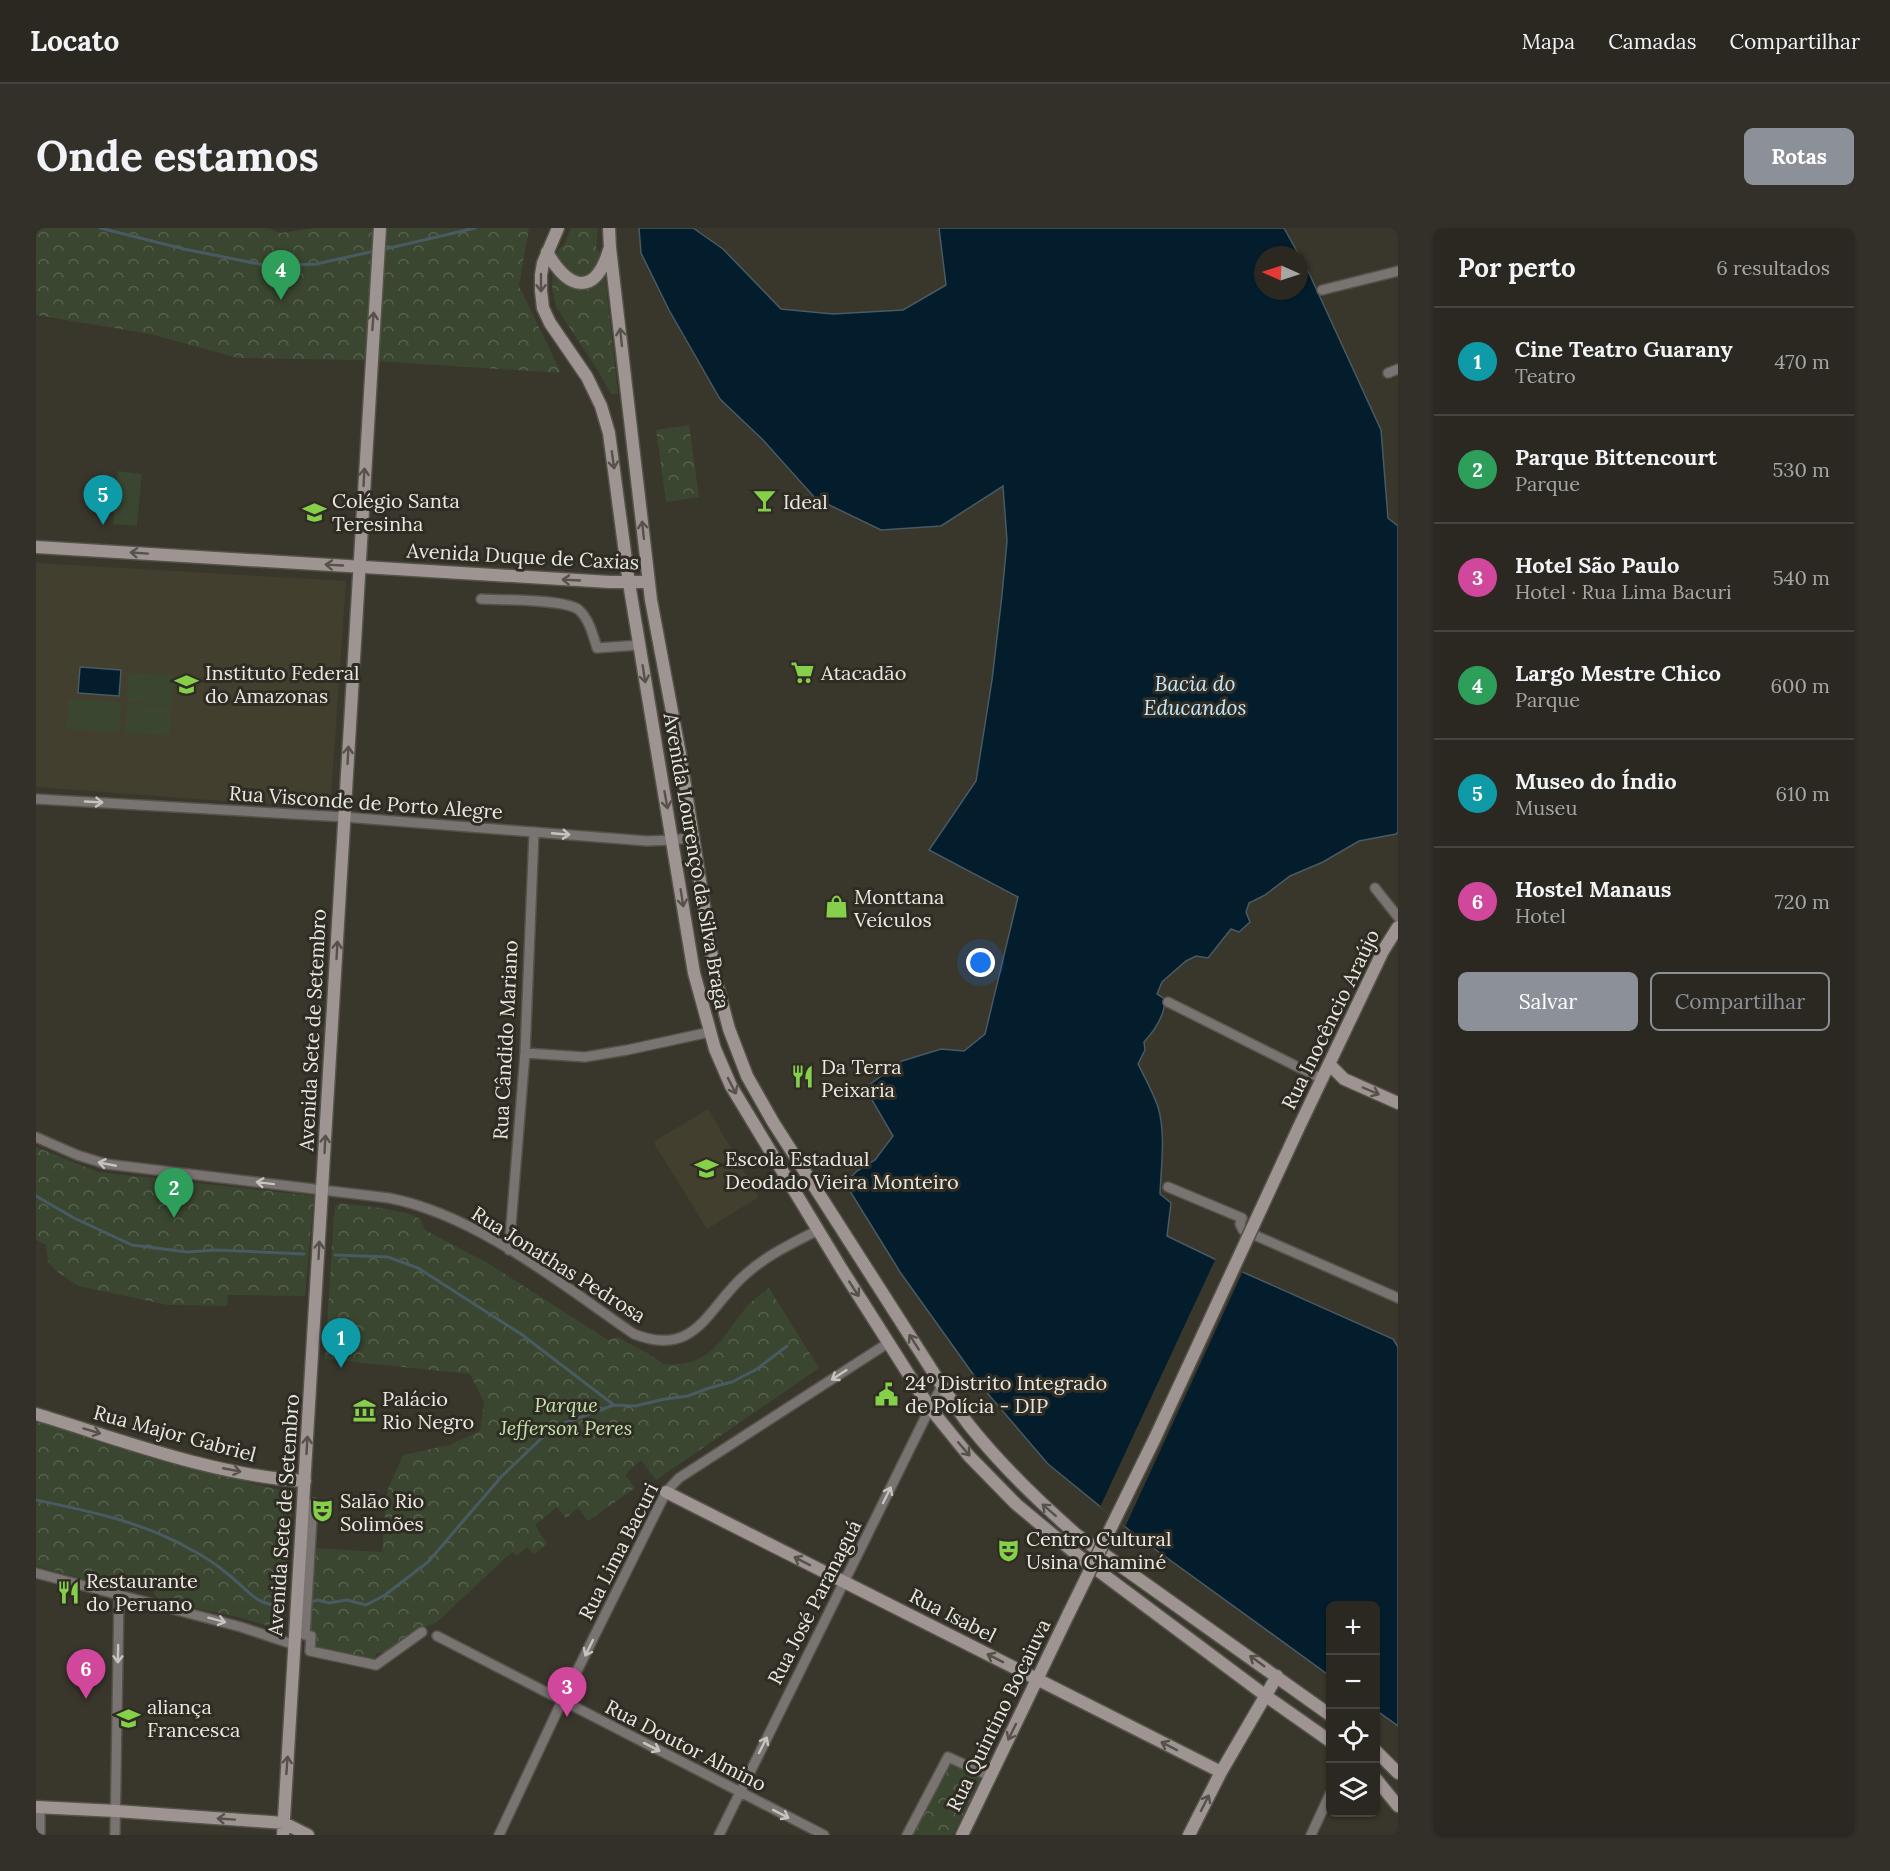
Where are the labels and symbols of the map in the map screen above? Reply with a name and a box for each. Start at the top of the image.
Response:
north arrow [1254,246,1308,300]
pin: 4 [262,250,300,300]
one-way arrow [535,273,547,293]
one-way arrow [368,312,379,332]
one-way arrow [615,327,626,347]
one-way arrow [608,450,619,470]
one-way arrow [358,467,369,487]
pin: 5 [84,476,122,525]
place label: Colégio Santa Teresinha [332,488,460,536]
bar icon: Ideal [752,488,778,514]
place label: Ideal [783,489,828,514]
school or university icon: Colégio Santa Teresinha [301,499,327,525]
one-way arrow [637,521,648,541]
street label: Avenida Duque de Caxias [405,537,640,575]
one-way arrow [130,548,150,559]
one-way arrow [325,559,345,570]
one-way arrow [561,574,581,585]
supermarket icon: Atacadão [790,659,816,685]
place label: Instituto Federal do Amazonas [205,660,359,708]
place label: Atacadão [820,660,906,685]
one-way arrow [639,664,650,683]
water label: Bacia do Educandos [1143,670,1247,721]
school or university icon: Instituto Federal do Amazonas [174,671,200,697]
street label: Avenida Lourenço da Silva Braga [658,710,735,1011]
one-way arrow [342,746,353,766]
street label: Rua Visconde de Porto Alegre [228,780,504,824]
one-way arrow [660,790,671,809]
one-way arrow [84,797,104,808]
one-way arrow [551,829,571,840]
place label: Monttana Veículos [853,884,944,932]
one-way arrow [676,888,687,908]
shop icon: Monttana Veículos [823,894,849,920]
street label: Avenida Sete de Setembro [293,908,331,1153]
street label: Rua Inocêncio Araújo [1276,925,1384,1113]
street label: Rua Cândido Mariano [487,939,523,1141]
one-way arrow [331,940,342,960]
your location [966,948,995,977]
place label: Da Terra Peixaria [821,1054,902,1102]
restaurant icon: Da Terra Peixaria [790,1064,816,1090]
one-way arrow [726,1076,738,1094]
one-way arrow [1361,1086,1380,1097]
one-way arrow [320,1135,331,1155]
place label: Escola Estadual Deodado Vieira Monteiro [725,1146,959,1194]
school or university icon: Escola Estadual Deodado Vieira Monteiro [694,1156,720,1182]
one-way arrow [98,1158,118,1169]
pin: 2 [154,1168,194,1218]
one-way arrow [255,1177,275,1188]
street label: Rua Jonathas Pedrosa [467,1200,651,1328]
one-way arrow [313,1240,324,1260]
one-way arrow [848,1280,860,1297]
pin: 1 [322,1318,360,1368]
one-way arrow [908,1334,920,1351]
one-way arrow [832,1369,848,1381]
place label: 24º Distrito Integrado de Polícia - DIP [905,1370,1107,1418]
public building icon: 24º Distrito Integrado de Polícia - DIP [874,1381,900,1407]
place label: Palácio Rio Negro [382,1386,474,1434]
park label: Parque Jefferson Peres [499,1392,632,1440]
street label: Avenida Sete de Setembro [262,1393,304,1638]
museum icon: Palácio Rio Negro [351,1397,377,1423]
street label: Rua Major Gabriel [91,1399,259,1467]
one-way arrow [82,1426,101,1437]
one-way arrow [302,1435,313,1455]
one-way arrow [957,1441,971,1456]
one-way arrow [222,1465,241,1476]
street label: Rua Lima Bacuri [573,1478,663,1624]
one-way arrow [882,1486,894,1504]
place label: Salão Rio Solimões [340,1488,424,1536]
theatre icon: Salão Rio Solimões [309,1498,335,1524]
one-way arrow [1042,1503,1057,1517]
street label: Rua José Paranaguá [762,1516,866,1688]
place label: Centro Cultural Usina Chaminé [1026,1526,1171,1574]
theatre icon: Centro Cultural Usina Chaminé [995,1537,1021,1563]
one-way arrow [794,1555,811,1567]
place label: Restaurante do Peruano [86,1568,198,1616]
restaurant icon: Restaurante do Peruano [55,1579,81,1605]
street label: Rua Isabel [905,1583,1001,1647]
one-way arrow [207,1615,226,1627]
street label: Rua Quintino Bocaiuva [941,1615,1055,1815]
one-way arrow [582,1639,594,1657]
one-way arrow [112,1643,124,1663]
pin: 6 [67,1650,106,1699]
one-way arrow [987,1652,1004,1664]
one-way arrow [1250,1655,1266,1668]
pin: 3 [548,1668,586,1717]
place label: aliança Francesca [147,1694,240,1742]
street label: Rua Doutor Almino [601,1694,771,1796]
school or university icon: aliança Francesca [116,1705,142,1731]
one-way arrow [1005,1722,1017,1740]
one-way arrow [757,1736,769,1754]
one-way arrow [1161,1739,1179,1751]
one-way arrow [642,1742,660,1754]
one-way arrow [282,1755,293,1775]
one-way arrow [1200,1795,1211,1813]
one-way arrow [772,1808,790,1820]
one-way arrow [216,1813,236,1824]

